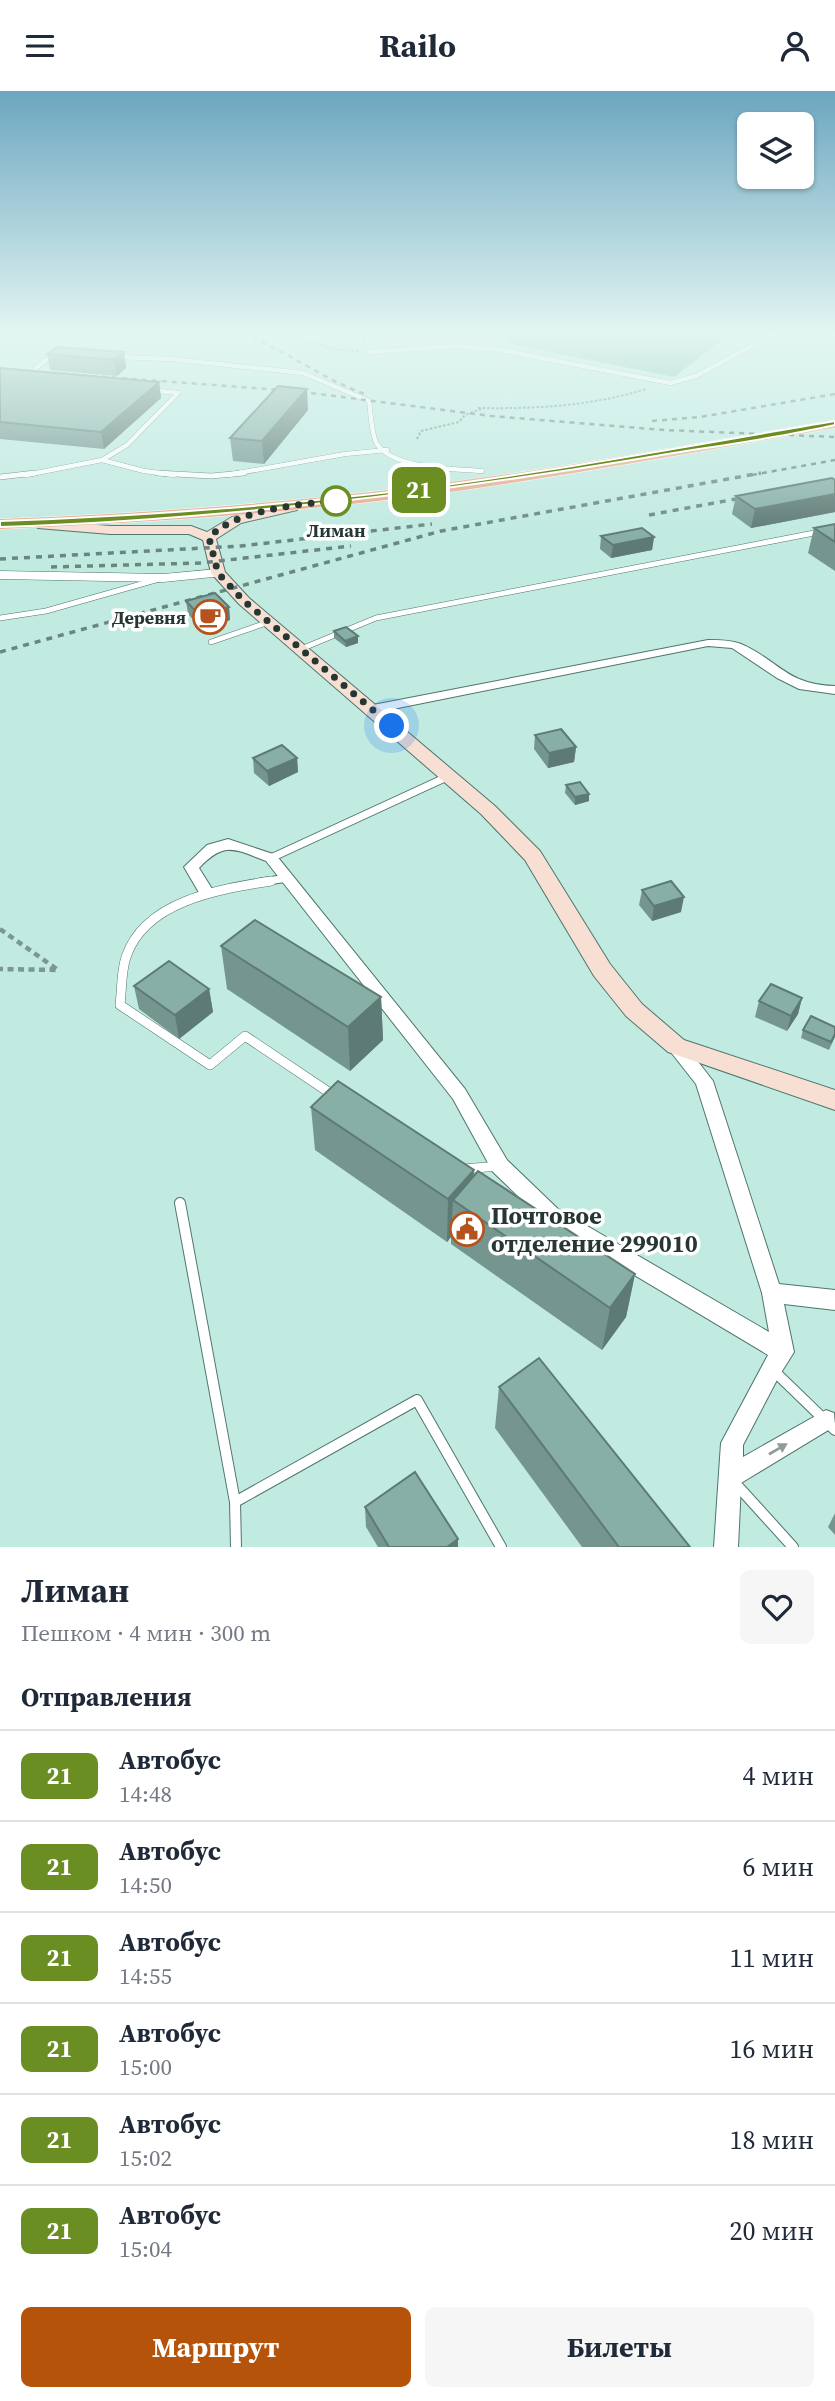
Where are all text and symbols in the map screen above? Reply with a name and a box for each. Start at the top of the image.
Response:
text: Railo [379,24,456,68]
icon: menu [21,27,59,65]
icon: person [776,27,814,65]
map controls [737,112,814,189]
button: layers [737,112,814,189]
line badge: 21 [388,467,450,513]
text: 21 [406,473,432,506]
marker: Лиман [321,486,351,516]
place label: Лиман [306,518,366,543]
cafe icon: Деревня [191,598,229,636]
place label: Деревня [112,605,186,630]
your location [374,708,409,743]
place label: Почтовое отделение 299010 [491,1199,698,1260]
public building icon: Почтовое отделение 299010 [448,1210,486,1248]
one-way arrow [768,1443,787,1455]
text: Лиман [21,1568,129,1613]
button: heart [740,1570,814,1644]
text: Пешком · 4 мин · 300 m [21,1617,271,1649]
text: Отправления [21,1679,192,1715]
text: Автобус [119,1742,221,1778]
text: 4 мин [742,1758,814,1794]
text: 21 [46,1759,73,1792]
text: 14:48 [119,1778,172,1810]
text: Автобус [119,1833,221,1869]
text: 6 мин [742,1849,814,1885]
text: 21 [46,1850,73,1883]
text: 14:50 [119,1869,172,1901]
text: Автобус [119,1924,221,1960]
text: 11 мин [729,1940,814,1976]
text: 21 [46,1941,73,1974]
text: 14:55 [119,1960,172,1992]
text: Автобус [119,2015,221,2051]
text: 16 мин [729,2031,814,2067]
text: 21 [46,2032,73,2065]
text: 15:00 [119,2051,172,2083]
text: Автобус [119,2106,221,2142]
text: 18 мин [729,2122,814,2158]
text: 21 [46,2123,73,2156]
text: 15:02 [119,2142,172,2174]
text: Автобус [119,2197,221,2233]
text: 20 мин [729,2213,814,2249]
text: 21 [46,2214,73,2247]
text: 15:04 [119,2233,172,2265]
button: Маршрут [21,2307,411,2387]
button: Билеты [425,2307,814,2387]

